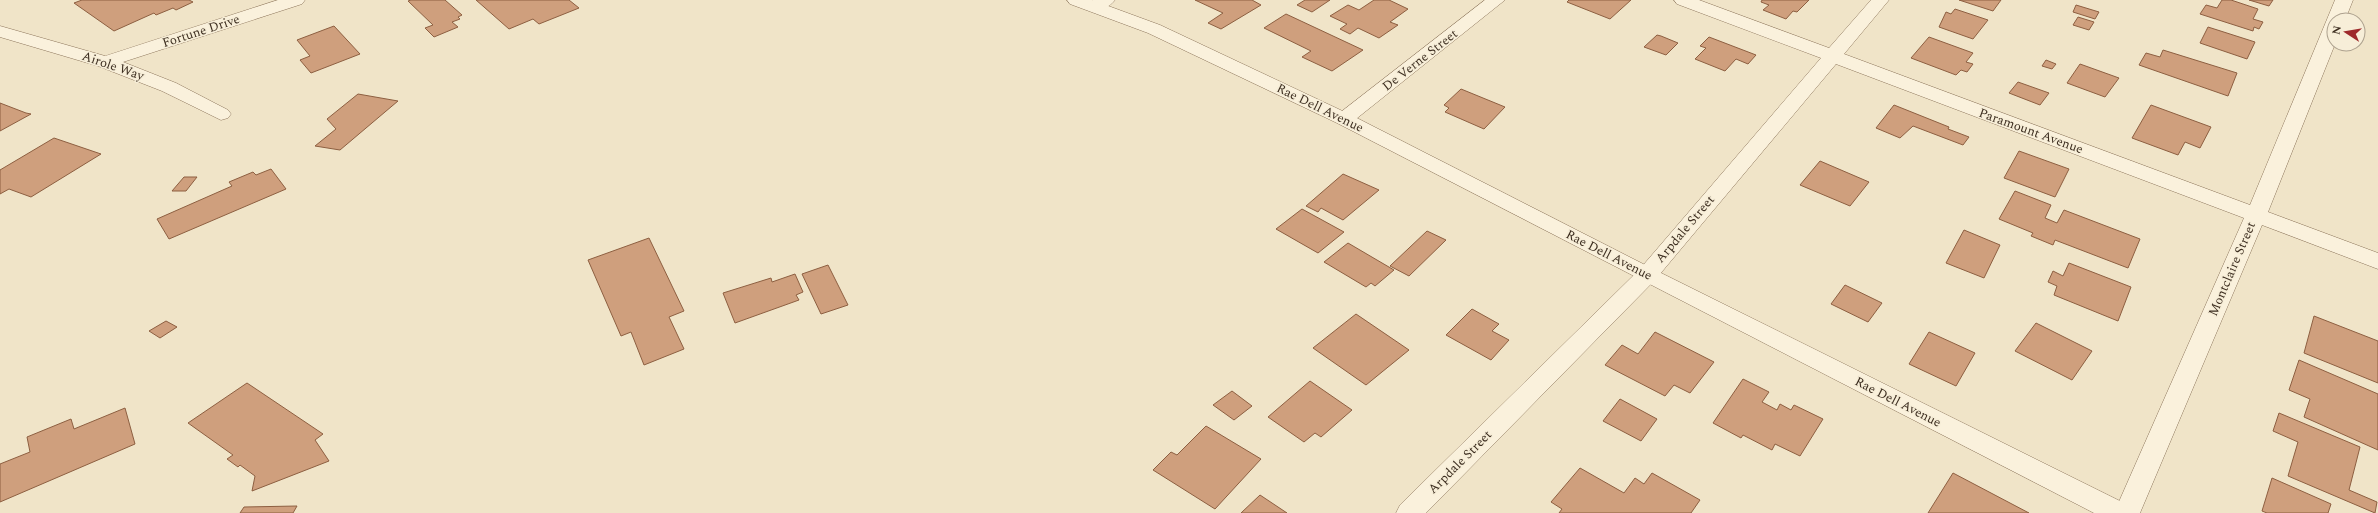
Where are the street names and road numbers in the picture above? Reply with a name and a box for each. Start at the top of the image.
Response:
street label: Fortune Drive [160,9,242,53]
street label: De Verne Street [1378,24,1462,96]
street label: Airole Way [79,46,147,86]
street label: Rae Dell Avenue [1273,78,1367,138]
street label: Paramount Avenue [1976,103,2086,159]
street label: Arpdale Street [1651,190,1720,267]
street label: Montclaire Street [2203,218,2261,319]
street label: Rae Dell Avenue [1562,225,1656,285]
street label: Rae Dell Avenue [1851,372,1945,432]
street label: Arpdale Street [1423,425,1497,499]

